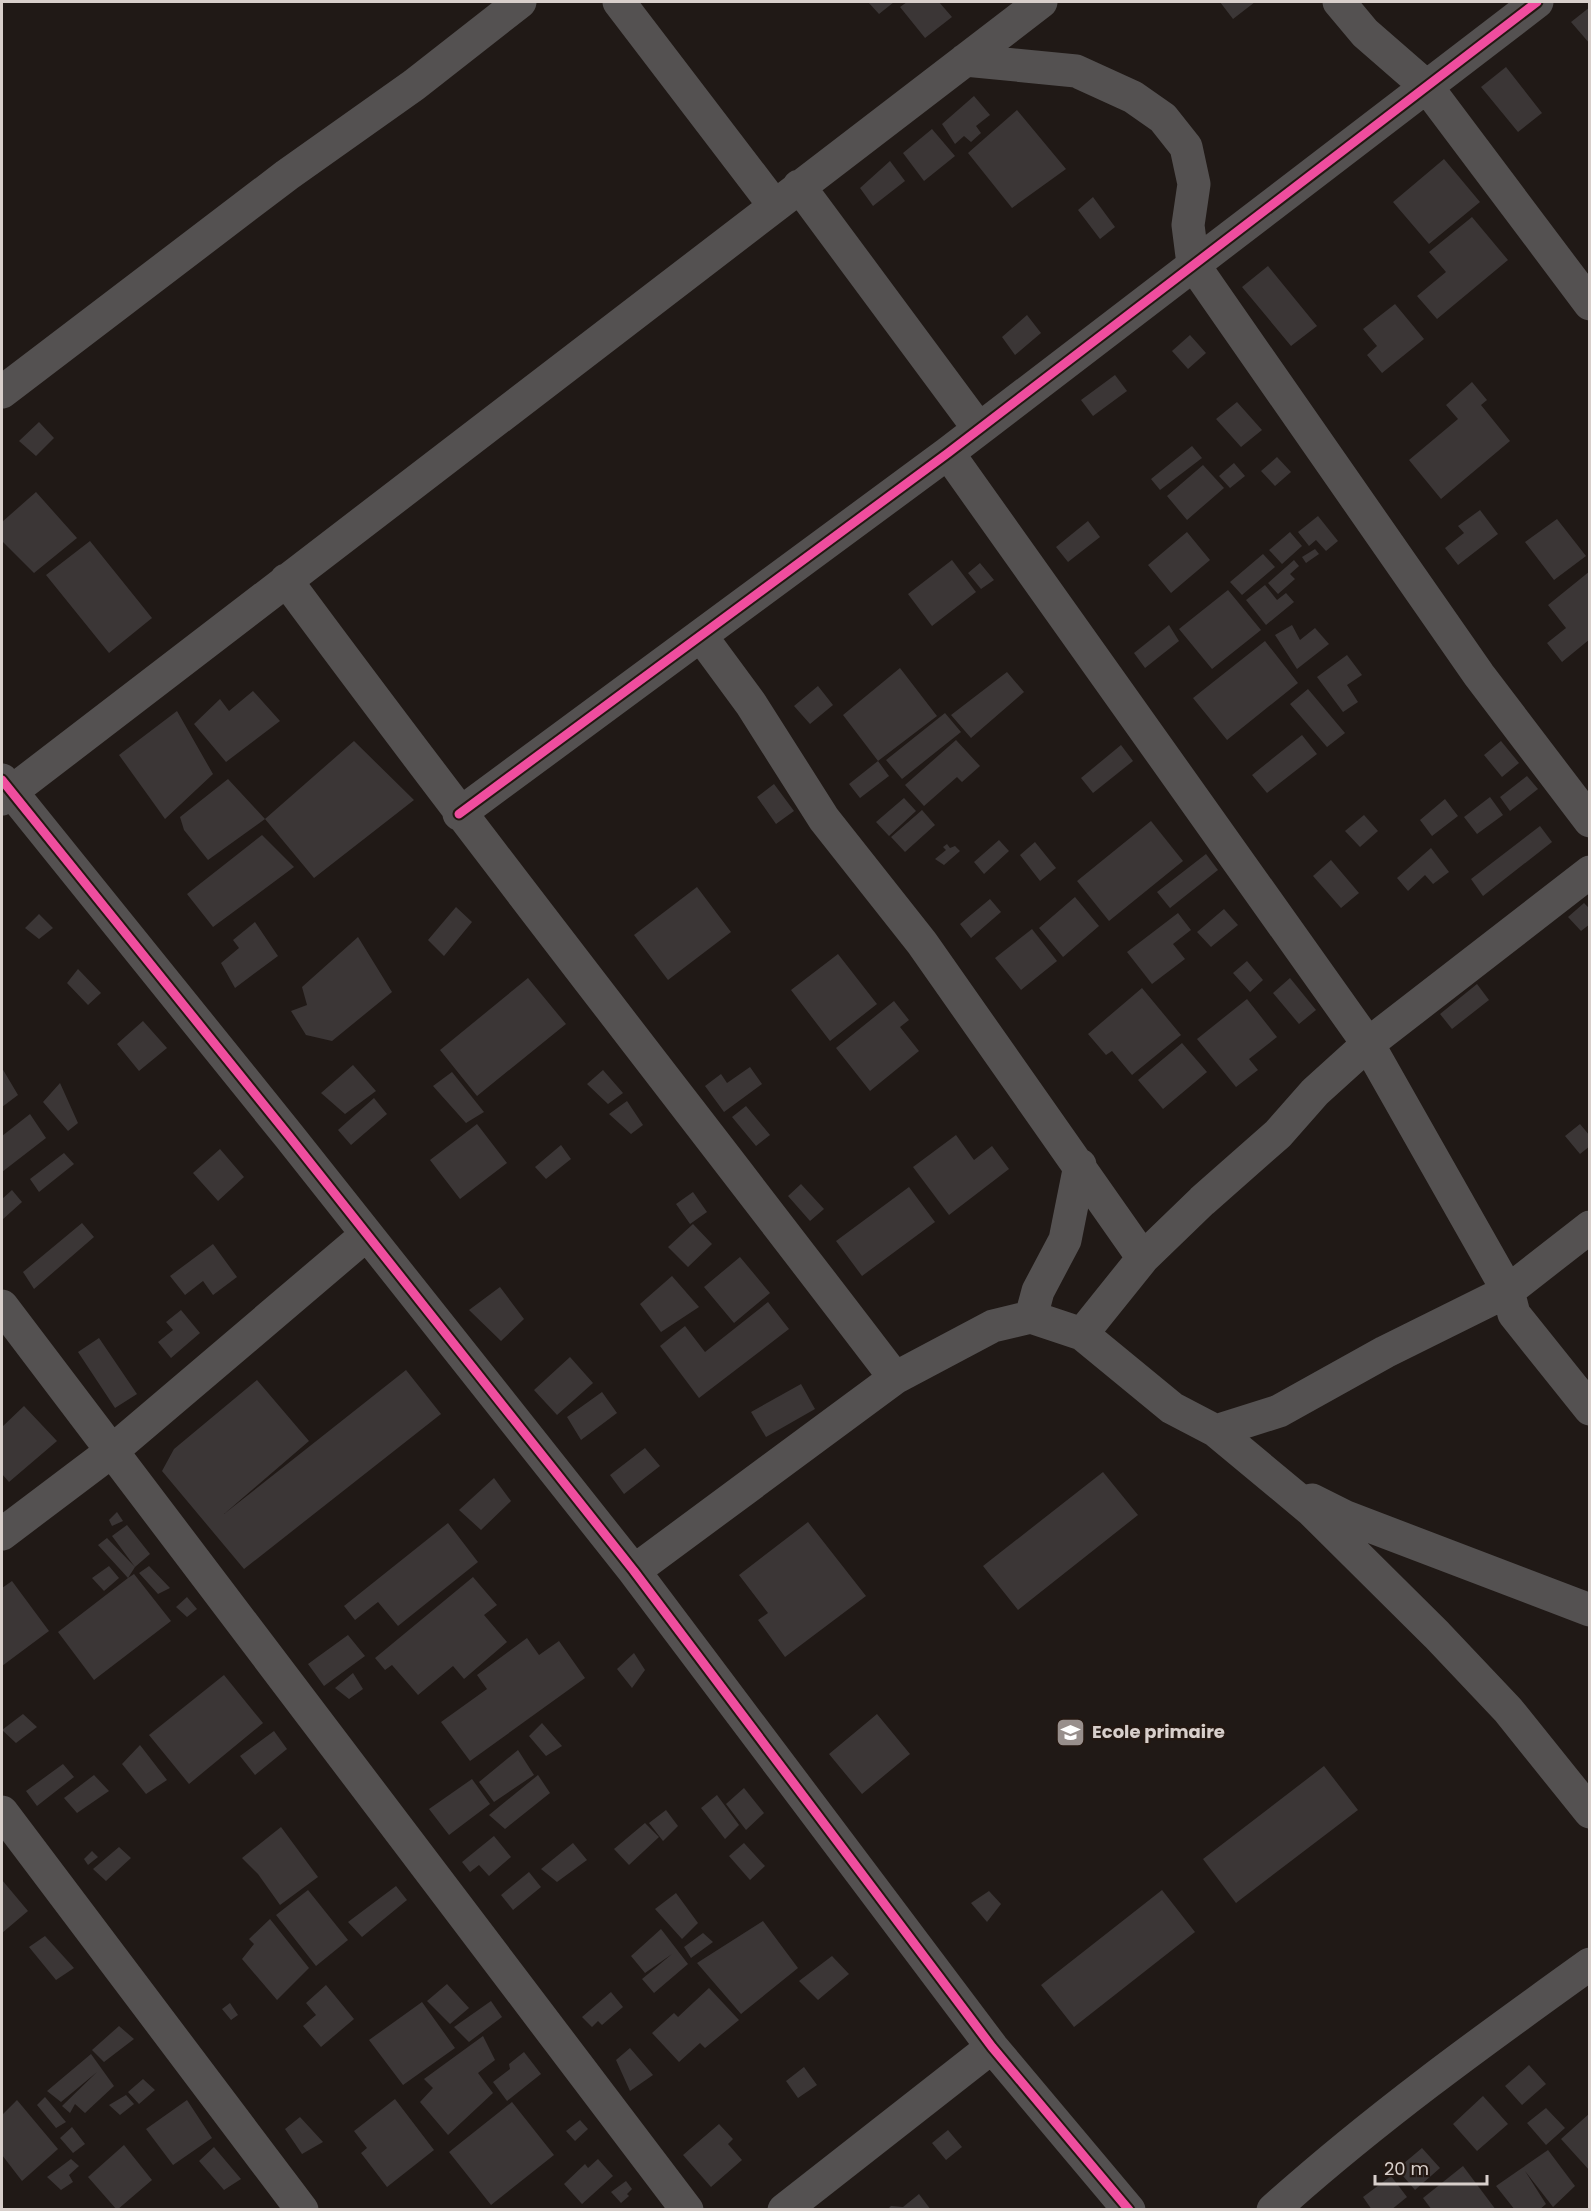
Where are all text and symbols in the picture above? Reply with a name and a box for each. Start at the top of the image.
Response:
school or university icon: Ecole primaire [1055,1716,1087,1748]
place label: Ecole primaire [1092,1719,1225,1744]
scale bar [1375,2148,1488,2186]
text: 20 m [1384,2156,1429,2181]

